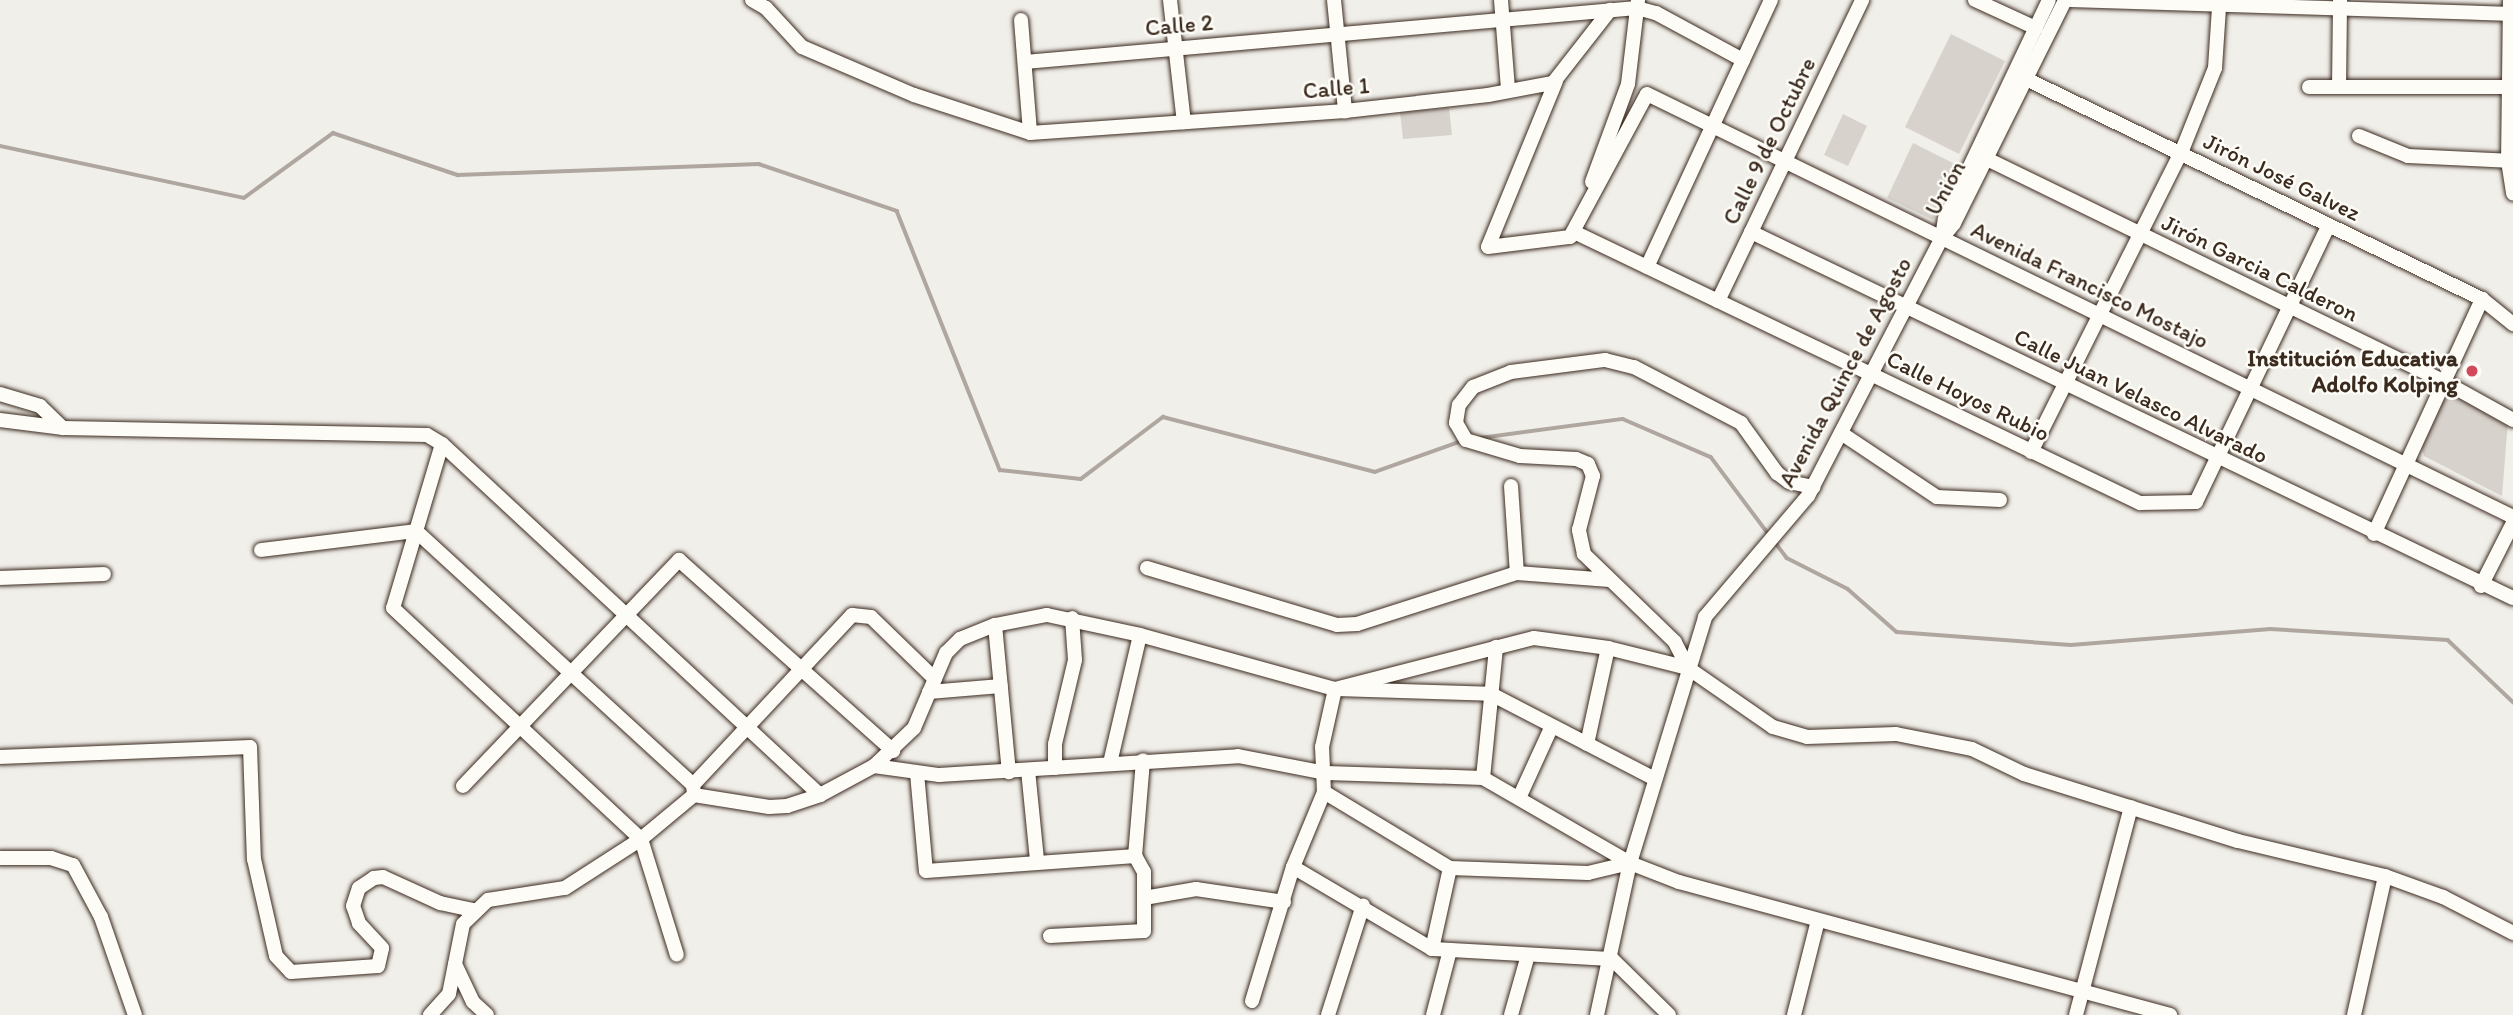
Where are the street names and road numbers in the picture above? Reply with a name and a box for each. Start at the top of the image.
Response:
street label: Calle 2 [1144,8,1214,42]
street label: Calle 9 de Octubre [1717,53,1821,229]
street label: Calle 1 [1302,71,1370,105]
street label: Jirón José Galvez [2199,127,2365,227]
street label: Unión [1919,156,1971,220]
street label: Jirón Garcia Calderon [2157,208,2363,328]
street label: Avenida Francisco Mostajo [1967,216,2213,354]
street label: Avenida Quince de Agosto [1773,252,1917,492]
street label: Calle Juan Velasco Alvarado [2010,323,2272,469]
street label: Calle Hoyos Rubio [1882,345,2054,447]

